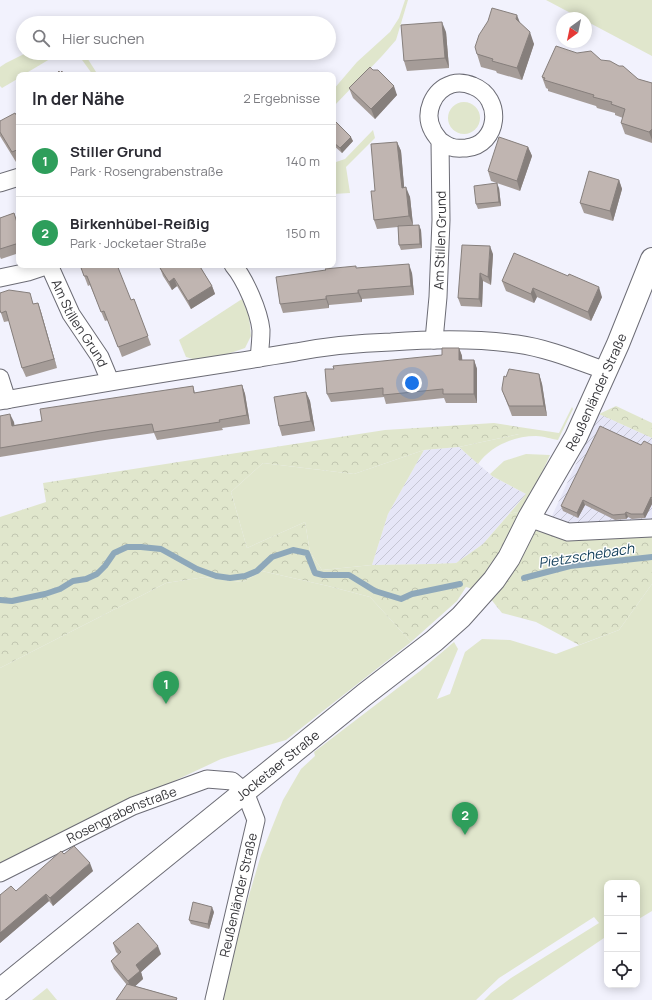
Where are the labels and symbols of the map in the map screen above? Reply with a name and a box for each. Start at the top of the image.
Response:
north arrow [556,12,592,48]
street label: Am Stillen Grund [429,191,450,290]
street label: Am Stillen Grund [48,276,112,370]
street label: Reußenländer Straße [561,330,631,454]
your location [402,373,422,393]
water label: Pietzschebach [537,538,636,572]
pin: 1 [153,671,179,704]
street label: Jocketaer Straße [232,726,323,804]
street label: Rosengrabenstraße [63,782,179,847]
pin: 2 [452,802,478,835]
street label: Reußenländer Straße [215,831,261,959]

